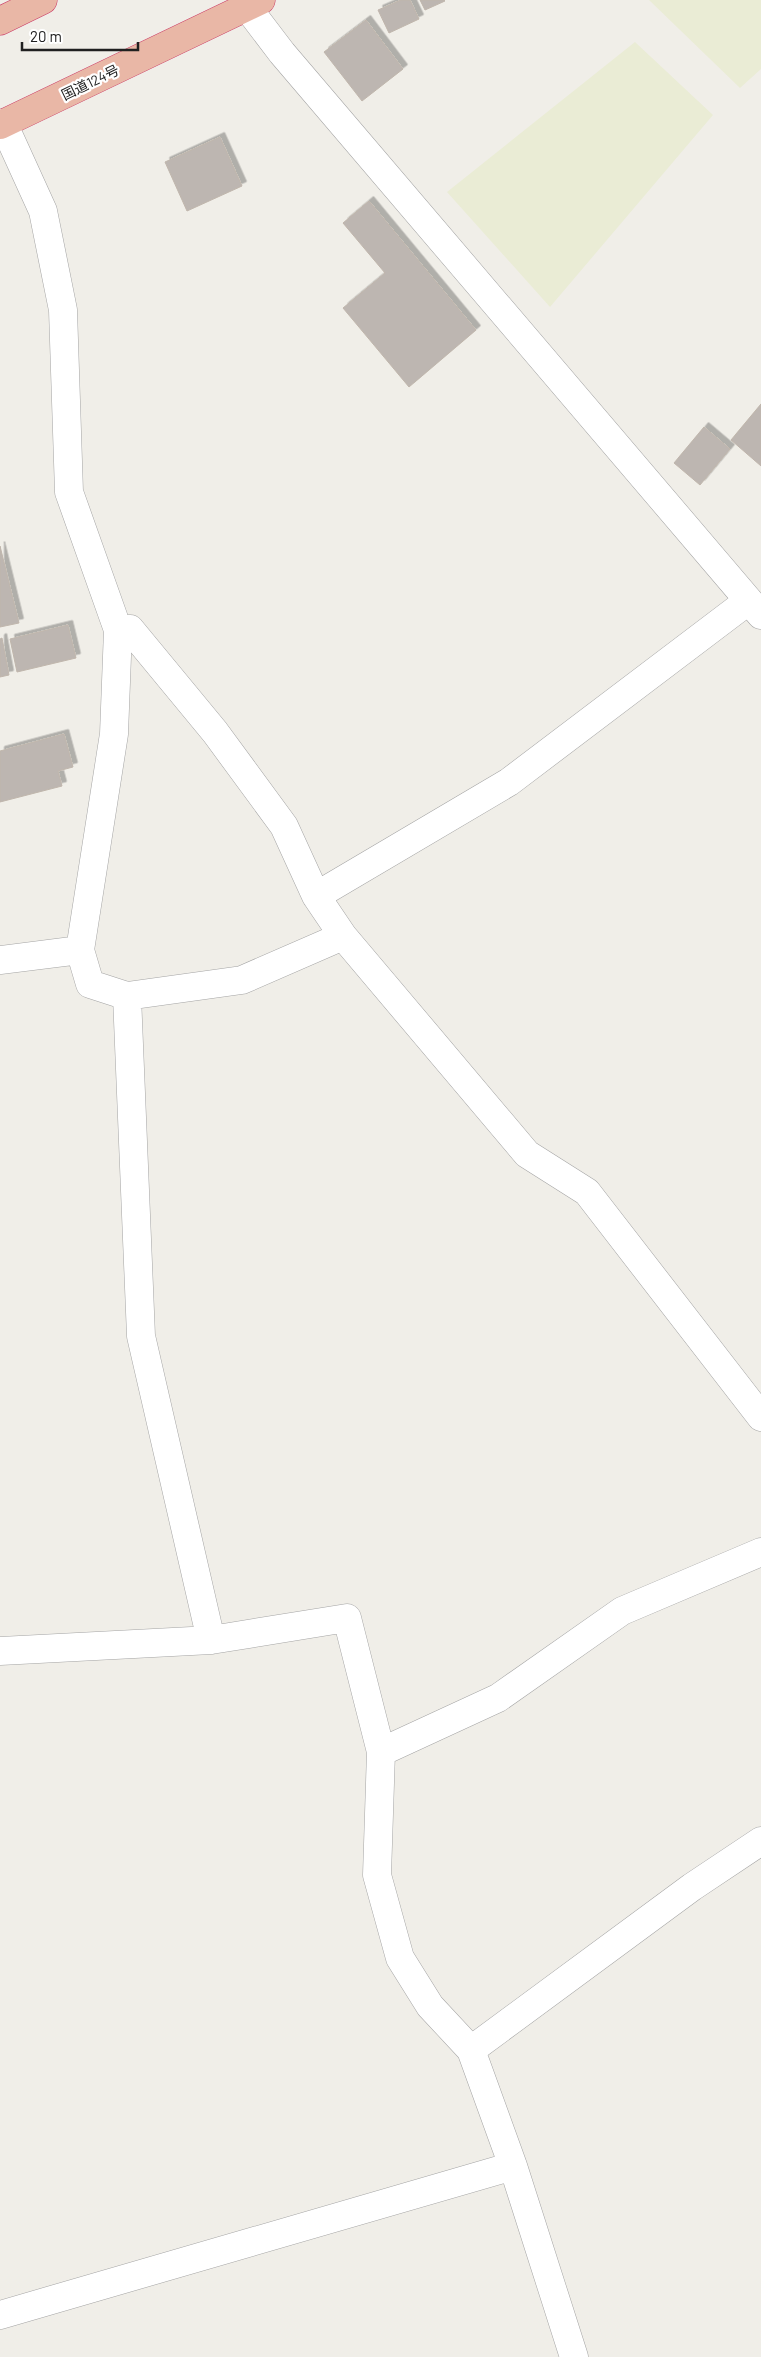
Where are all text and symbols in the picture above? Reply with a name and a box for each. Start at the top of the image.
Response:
scale bar [22,20,139,52]
text: 20 m [30,27,62,45]
street label: 国道124号 [58,61,122,103]

